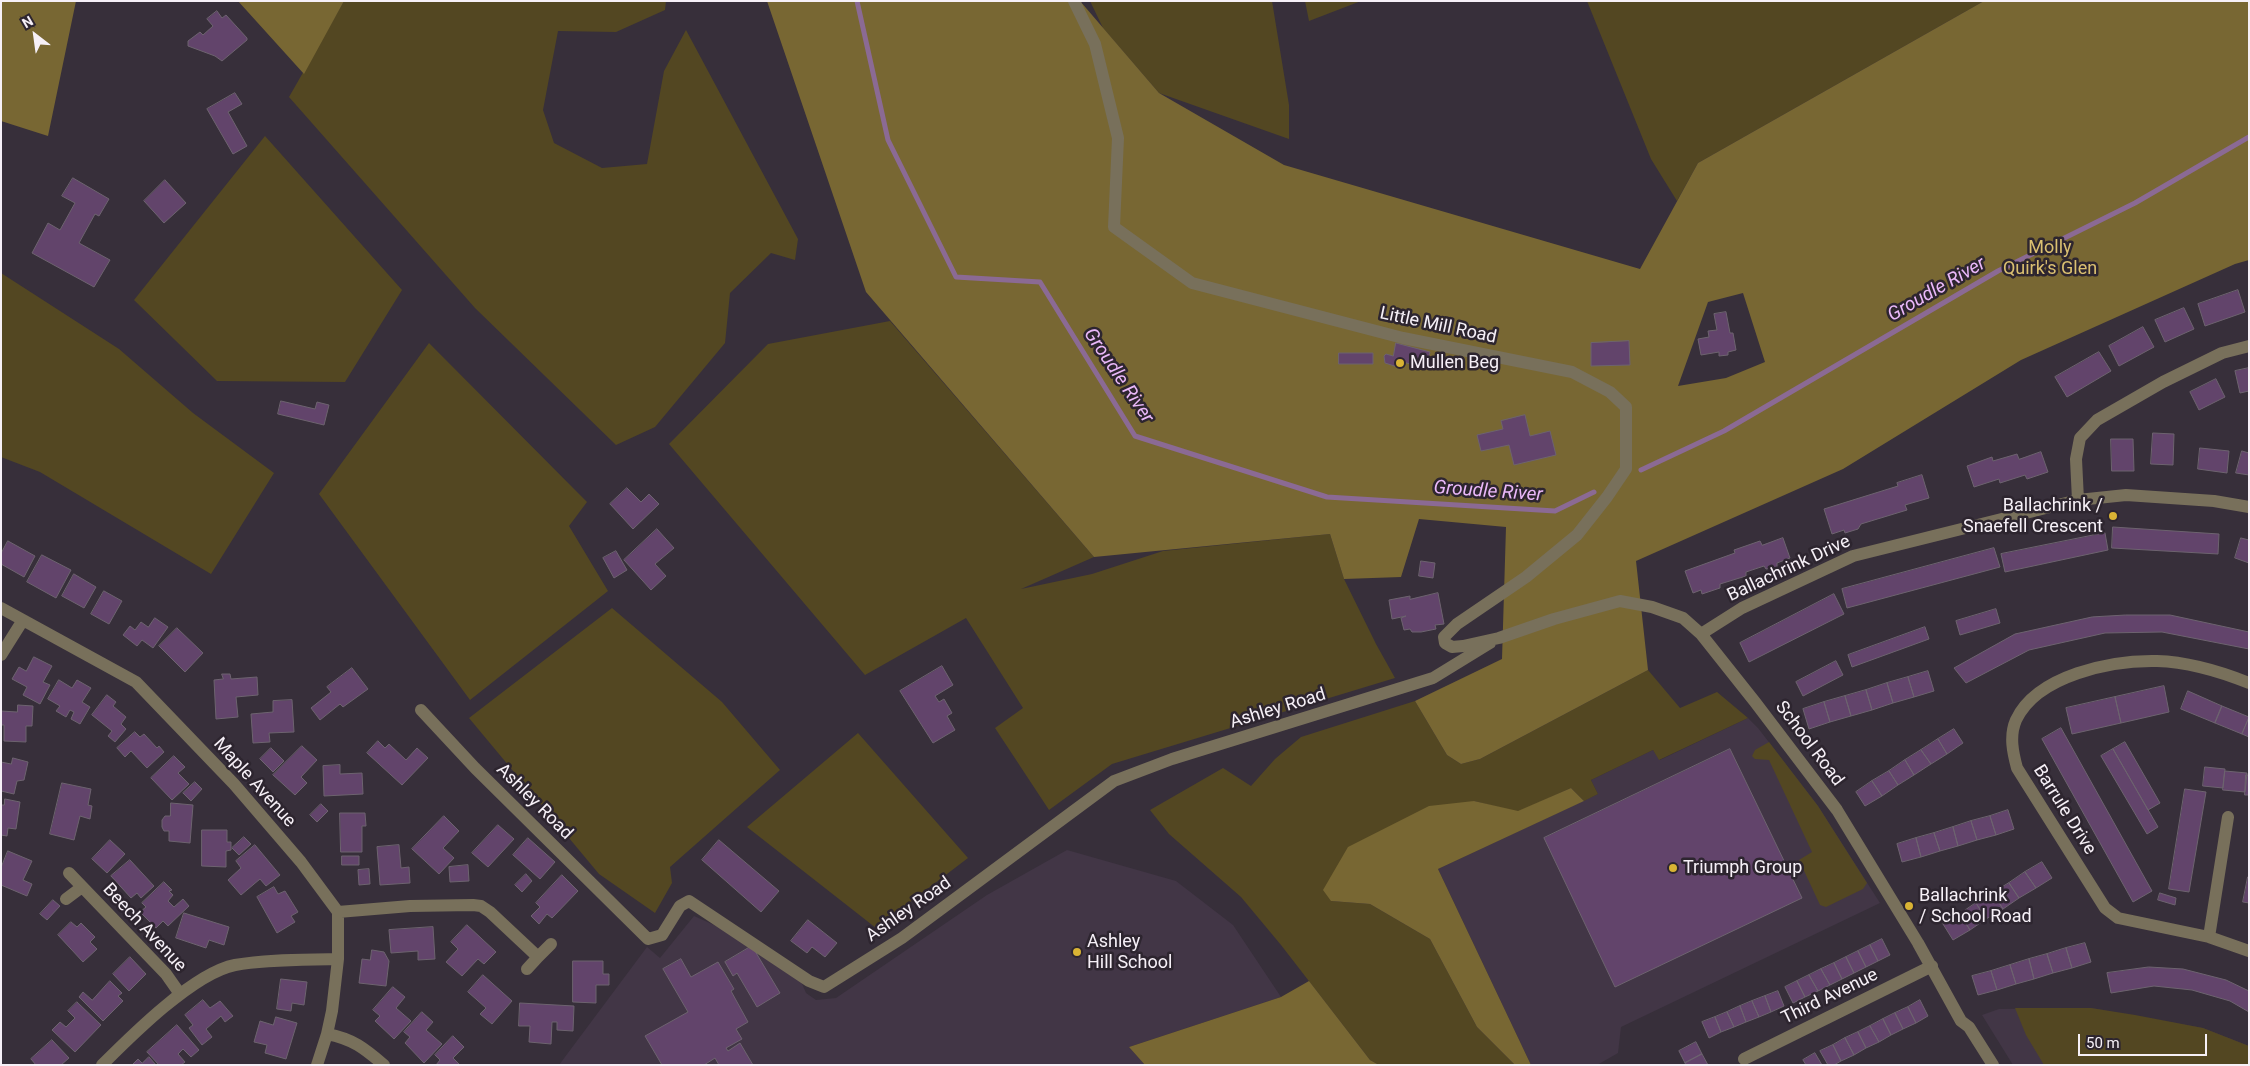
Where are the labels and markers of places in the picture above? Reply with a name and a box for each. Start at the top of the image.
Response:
place label: Mullen Beg [1410,352,1499,374]
marker: Mullen Beg [1394,357,1406,369]
place label: Ballachrink / Snaefell Crescent [1963,495,2103,538]
marker: Ballachrink / Snaefell Crescent [2107,510,2119,522]
place label: Triumph Group [1683,857,1802,879]
marker: Triumph Group [1667,862,1679,874]
place label: Ballachrink / School Road [1919,885,2032,928]
marker: Ballachrink / School Road [1903,900,1915,912]
place label: Ashley Hill School [1087,931,1172,974]
marker: Ashley Hill School [1071,946,1083,958]

